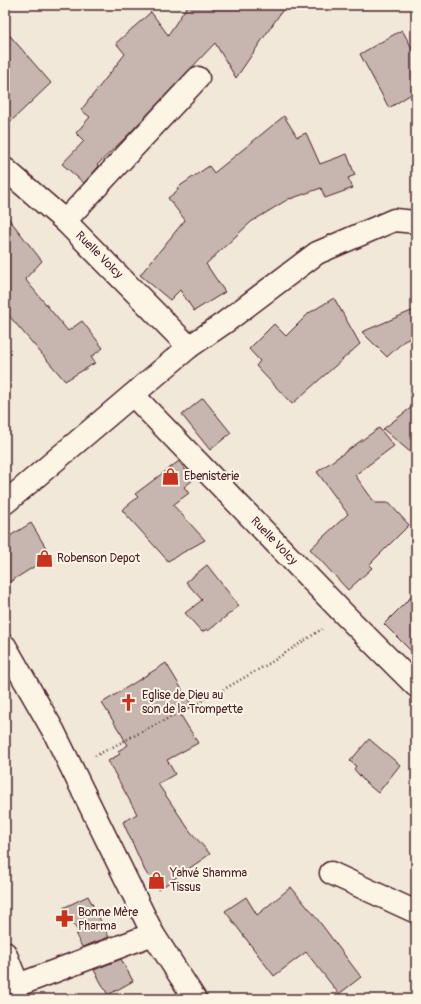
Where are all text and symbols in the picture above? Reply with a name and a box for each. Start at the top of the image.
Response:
street label: Ruelle Volcy [72,228,126,282]
shop icon: Ebenisterie [161,466,181,486]
place label: Ebenisterie [184,469,239,484]
street label: Ruelle Volcy [247,514,301,568]
shop icon: Robenson Depot [34,548,54,568]
place label: Robenson Depot [57,551,140,566]
place label: Eglise de Dieu au son de la Trompette [142,688,243,717]
church icon: Eglise de Dieu au son de la Trompette [119,692,139,712]
place label: Yahvé Shamma Tissus [169,866,248,895]
shop icon: Yahvé Shamma Tissus [147,870,167,890]
place label: Bonne Mère Pharma [78,905,138,934]
pharmacy icon: Bonne Mère Pharma [55,909,75,929]

